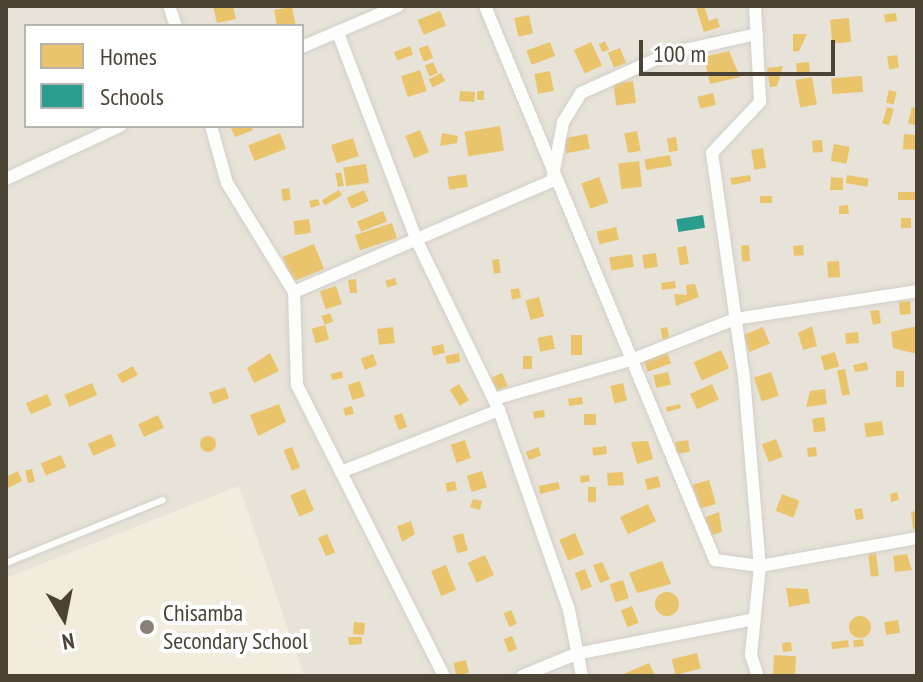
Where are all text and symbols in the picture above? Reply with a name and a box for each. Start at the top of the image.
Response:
legend [24,24,304,128]
scale bar [643,24,839,74]
text: 100 m [653,38,706,69]
text: Homes [100,41,157,72]
text: Schools [100,81,164,112]
north arrow [24,578,104,658]
place label: Chisamba Secondary School [163,599,308,655]
marker: Chisamba Secondary School [138,618,156,636]
text: N [60,627,76,656]

